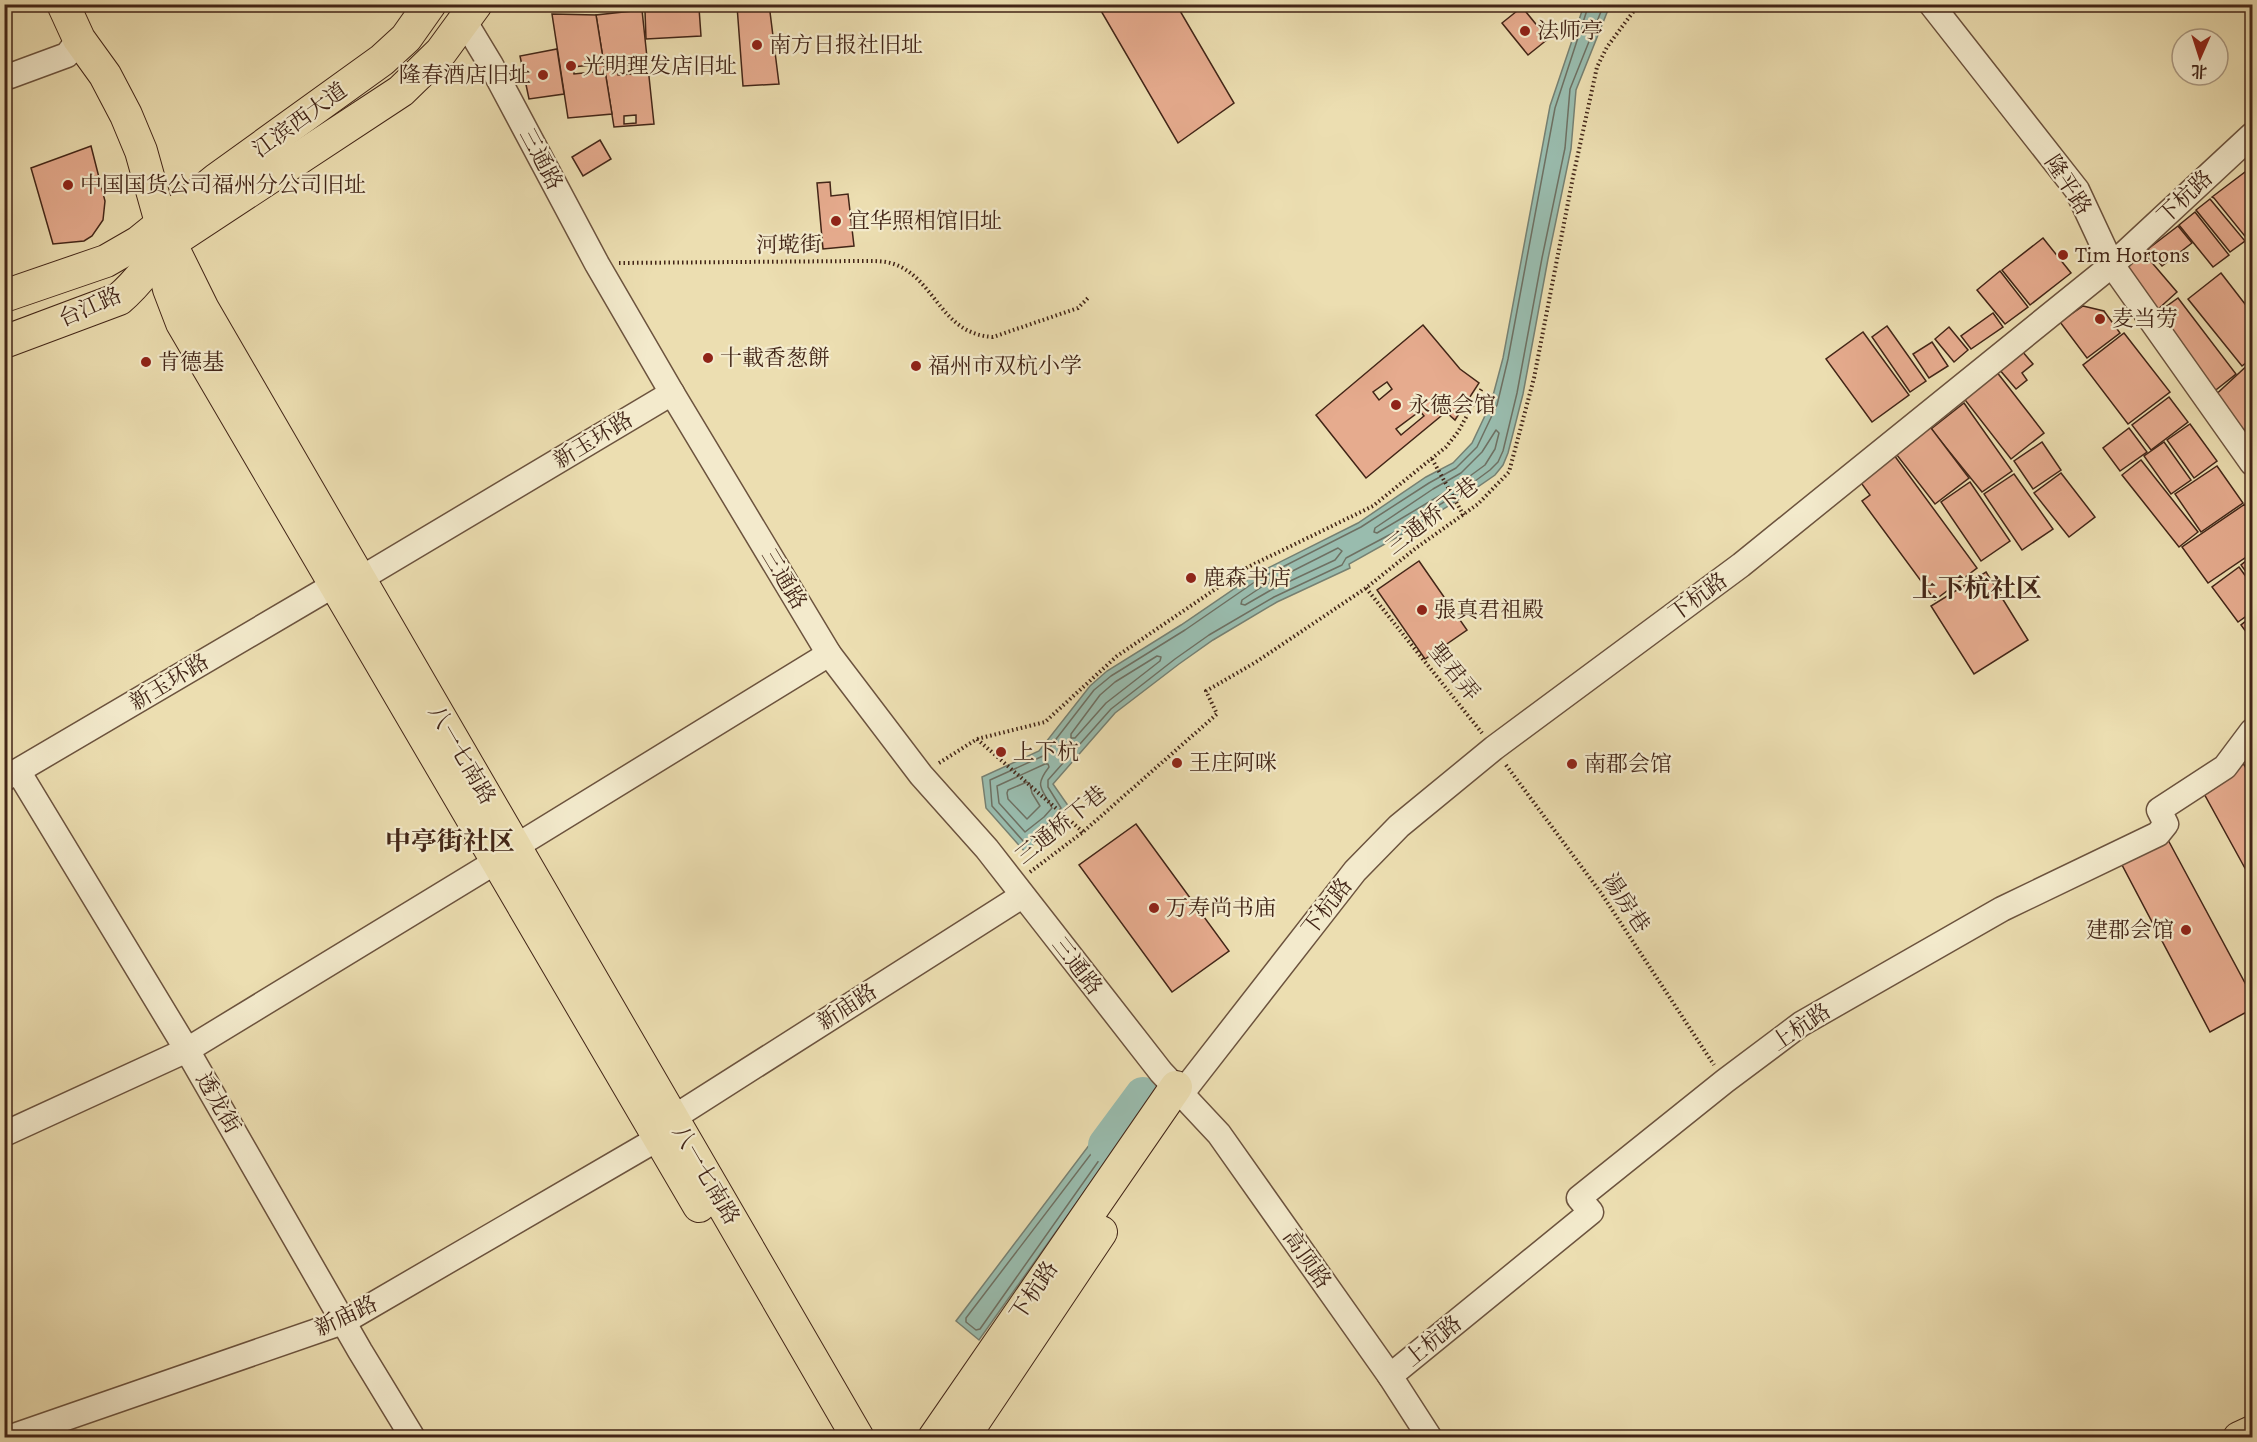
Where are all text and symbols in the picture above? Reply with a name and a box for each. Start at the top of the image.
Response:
place label: 法师亭 [1537,16,1603,46]
marker: 法师亭 [1518,24,1532,38]
north arrow [2170,27,2230,87]
place label: 南方日报社旧址 [769,30,923,60]
marker: 南方日报社旧址 [750,38,764,52]
place label: 光明理发店旧址 [583,51,737,81]
marker: 光明理发店旧址 [564,59,578,73]
place label: 隆春酒店旧址 [399,60,531,90]
text: 北 [2191,60,2208,82]
marker: 隆春酒店旧址 [536,68,550,82]
street label: 江滨西大道 [247,76,353,164]
street label: 三通路 [512,123,570,195]
street label: 隆平路 [2037,149,2099,221]
street label: 下杭路 [2151,164,2219,230]
place label: 中国国货公司福州分公司旧址 [80,170,366,200]
marker: 中国国货公司福州分公司旧址 [61,178,75,192]
place label: 宜华照相馆旧址 [848,206,1002,236]
marker: 宜华照相馆旧址 [829,214,843,228]
street label: 河墘街 [756,229,822,261]
place label: Tim Hortons [2075,240,2190,270]
marker: Tim Hortons [2056,248,2070,262]
street label: 台江路 [54,280,126,334]
place label: 麦当劳 [2112,304,2178,334]
marker: 麦当劳 [2093,312,2107,326]
place label: 十載香葱餅 [720,343,830,373]
place label: 肯德基 [158,347,224,377]
marker: 十載香葱餅 [701,351,715,365]
place label: 福州市双杭小学 [928,351,1082,381]
marker: 肯德基 [139,355,153,369]
marker: 福州市双杭小学 [909,359,923,373]
place label: 永德会馆 [1408,390,1496,420]
marker: 永德会馆 [1389,398,1403,412]
street label: 新玉环路 [548,404,638,476]
street label: 三通桥下巷 [1379,470,1485,562]
street label: 三通路 [754,543,814,615]
place label: 鹿森书店 [1203,563,1291,593]
street label: 下杭路 [1662,565,1734,629]
marker: 鹿森书店 [1184,571,1198,585]
district label: 上下杭社区 [1912,571,2042,606]
place label: 張真君祖殿 [1434,595,1544,625]
marker: 張真君祖殿 [1415,603,1429,617]
street label: 聖君弄 [1422,637,1486,707]
street label: 新玉环路 [124,646,214,718]
street label: 八一七南路 [422,700,502,810]
place label: 上下杭 [1013,737,1079,767]
marker: 上下杭 [994,745,1008,759]
place label: 王庄阿咪 [1189,748,1277,778]
place label: 南郡会馆 [1584,749,1672,779]
marker: 王庄阿咪 [1170,756,1184,770]
marker: 南郡会馆 [1565,757,1579,771]
street label: 三通桥下巷 [1009,779,1113,871]
district label: 中亭街社区 [385,824,515,859]
street label: 湯房巷 [1595,867,1657,939]
street label: 下杭路 [1295,872,1359,942]
place label: 万寿尚书庙 [1166,893,1276,923]
marker: 万寿尚书庙 [1147,901,1161,915]
place label: 建郡会馆 [2086,915,2174,945]
marker: 建郡会馆 [2179,923,2193,937]
street label: 三通路 [1045,931,1109,1001]
street label: 新庙路 [811,976,883,1038]
street label: 上杭路 [1765,996,1837,1058]
street label: 透龙街 [189,1067,247,1139]
street label: 八一七南路 [666,1120,746,1230]
street label: 高顶路 [1276,1223,1338,1295]
street label: 下杭路 [1003,1255,1065,1327]
street label: 新庙路 [310,1288,382,1344]
street label: 上杭路 [1398,1309,1468,1373]

